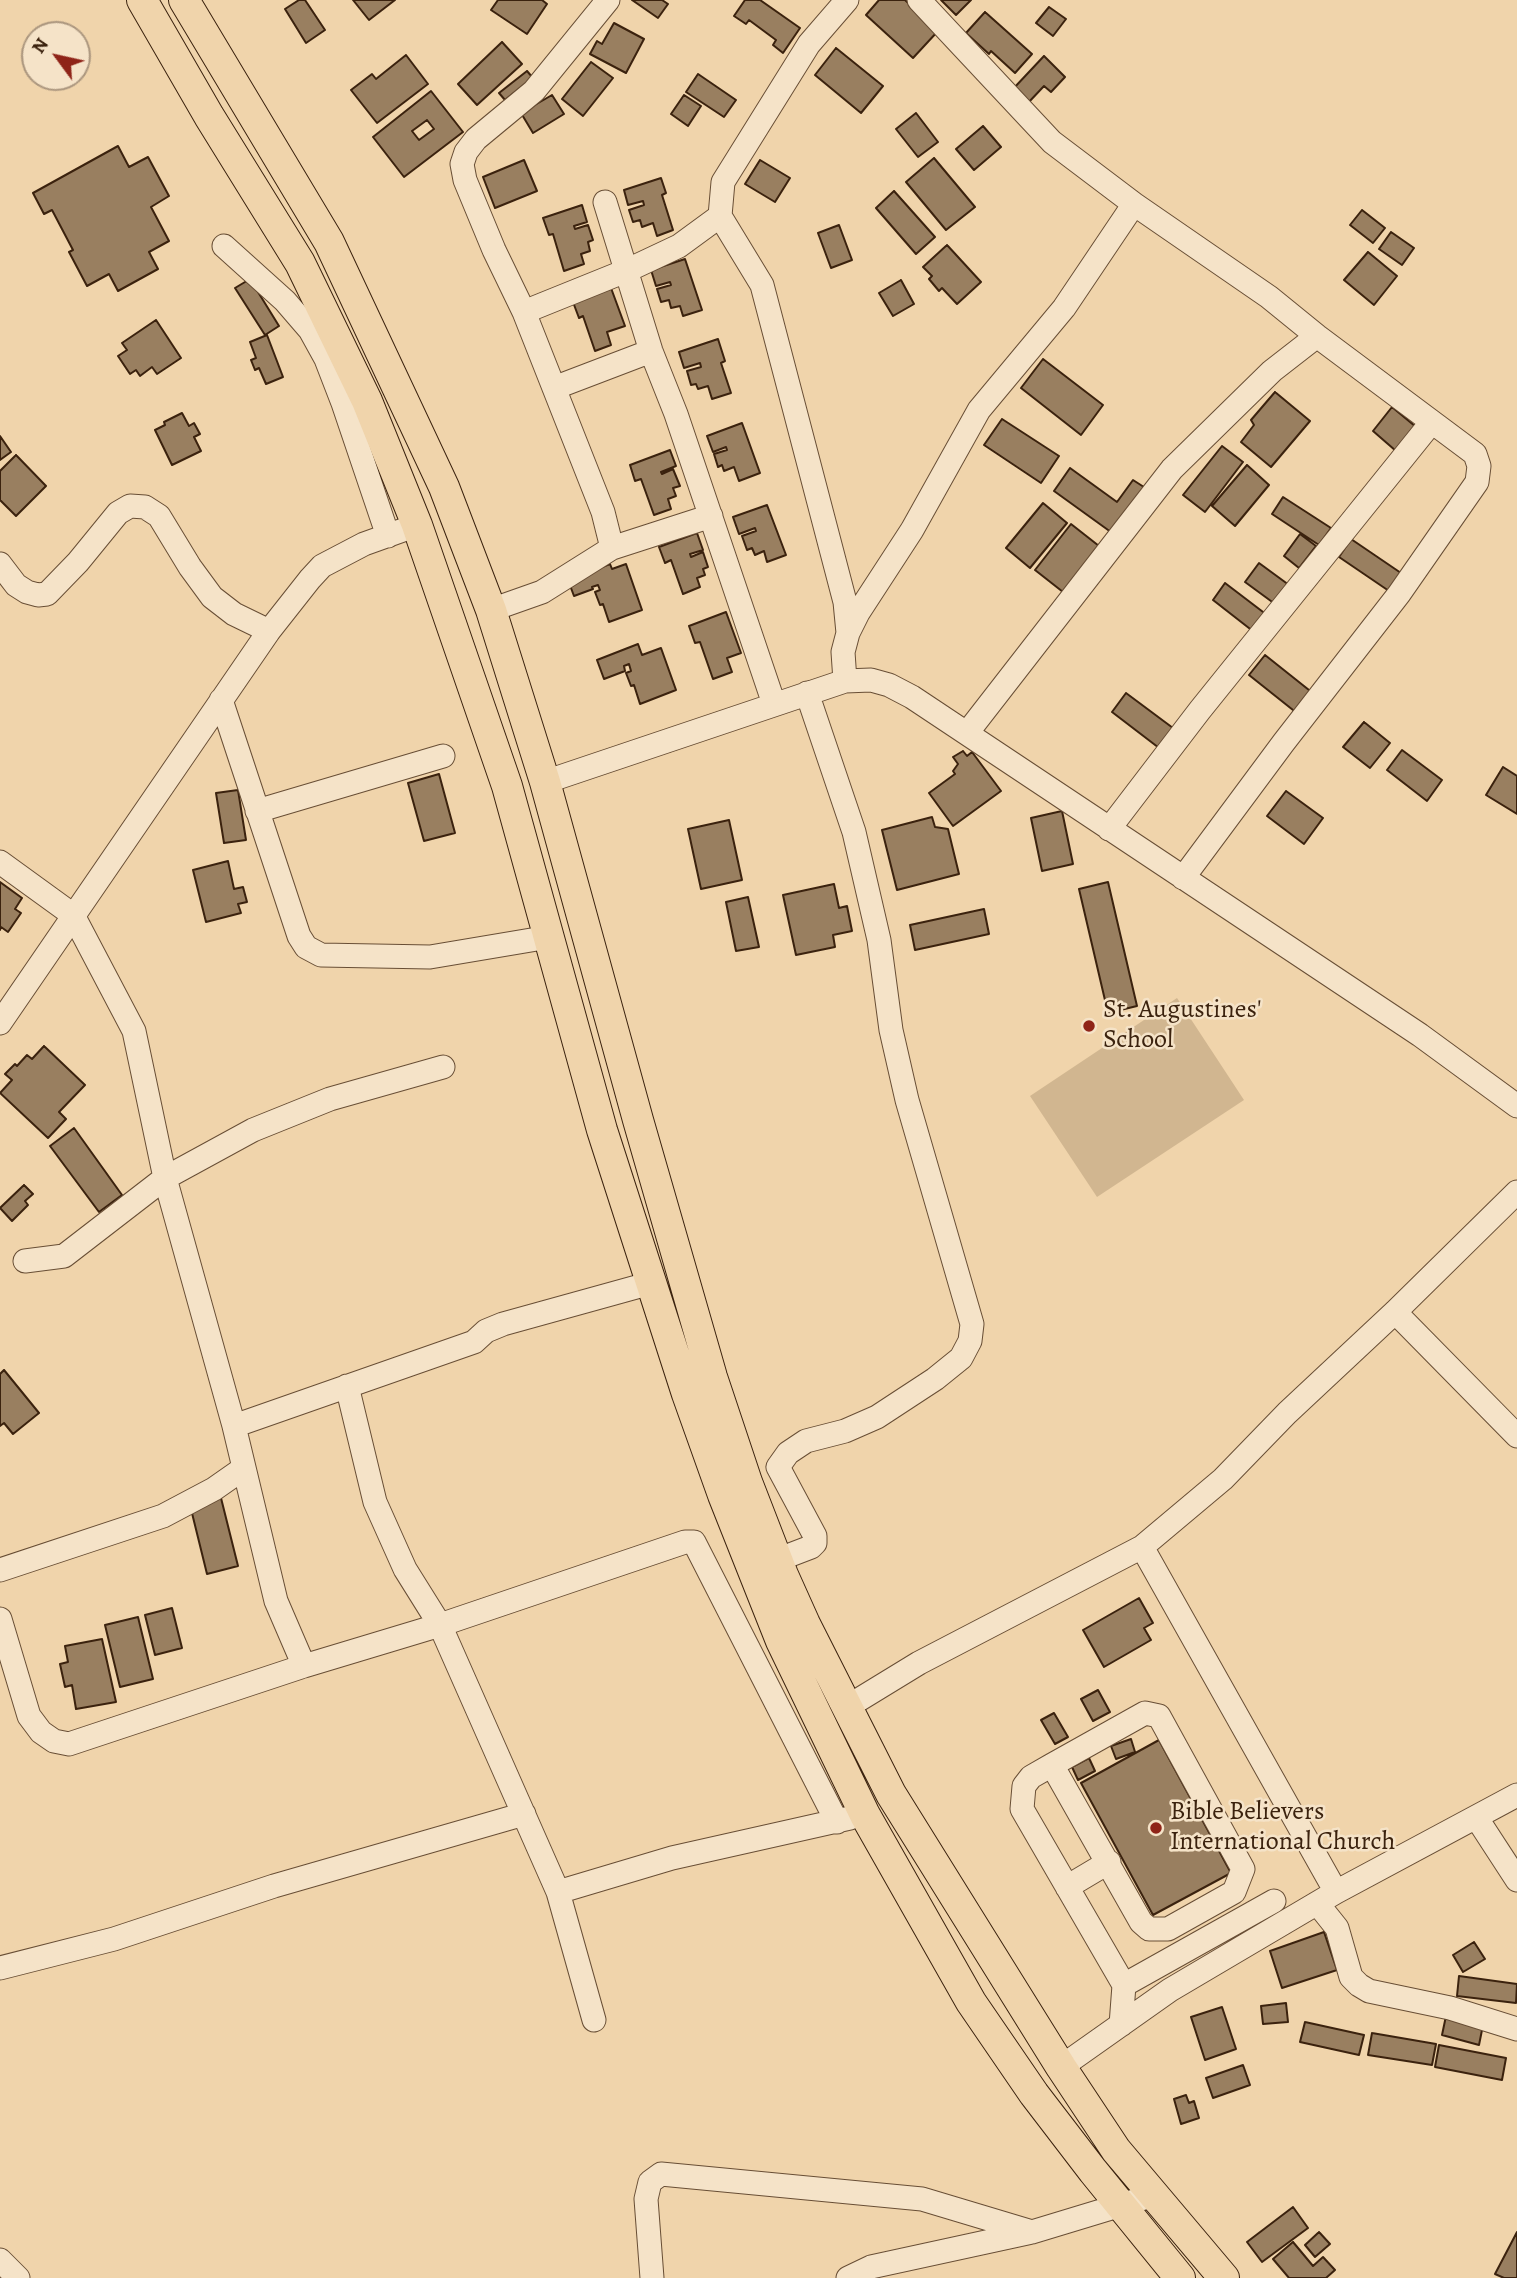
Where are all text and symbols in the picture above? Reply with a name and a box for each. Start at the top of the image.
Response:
north arrow [21,21,91,91]
text: N [25,33,55,59]
place label: St. Augustines' School [1103,995,1262,1056]
marker: St. Augustines' School [1081,1018,1097,1034]
place label: Bible Believers International Church [1170,1797,1395,1858]
marker: Bible Believers International Church [1148,1820,1164,1836]

